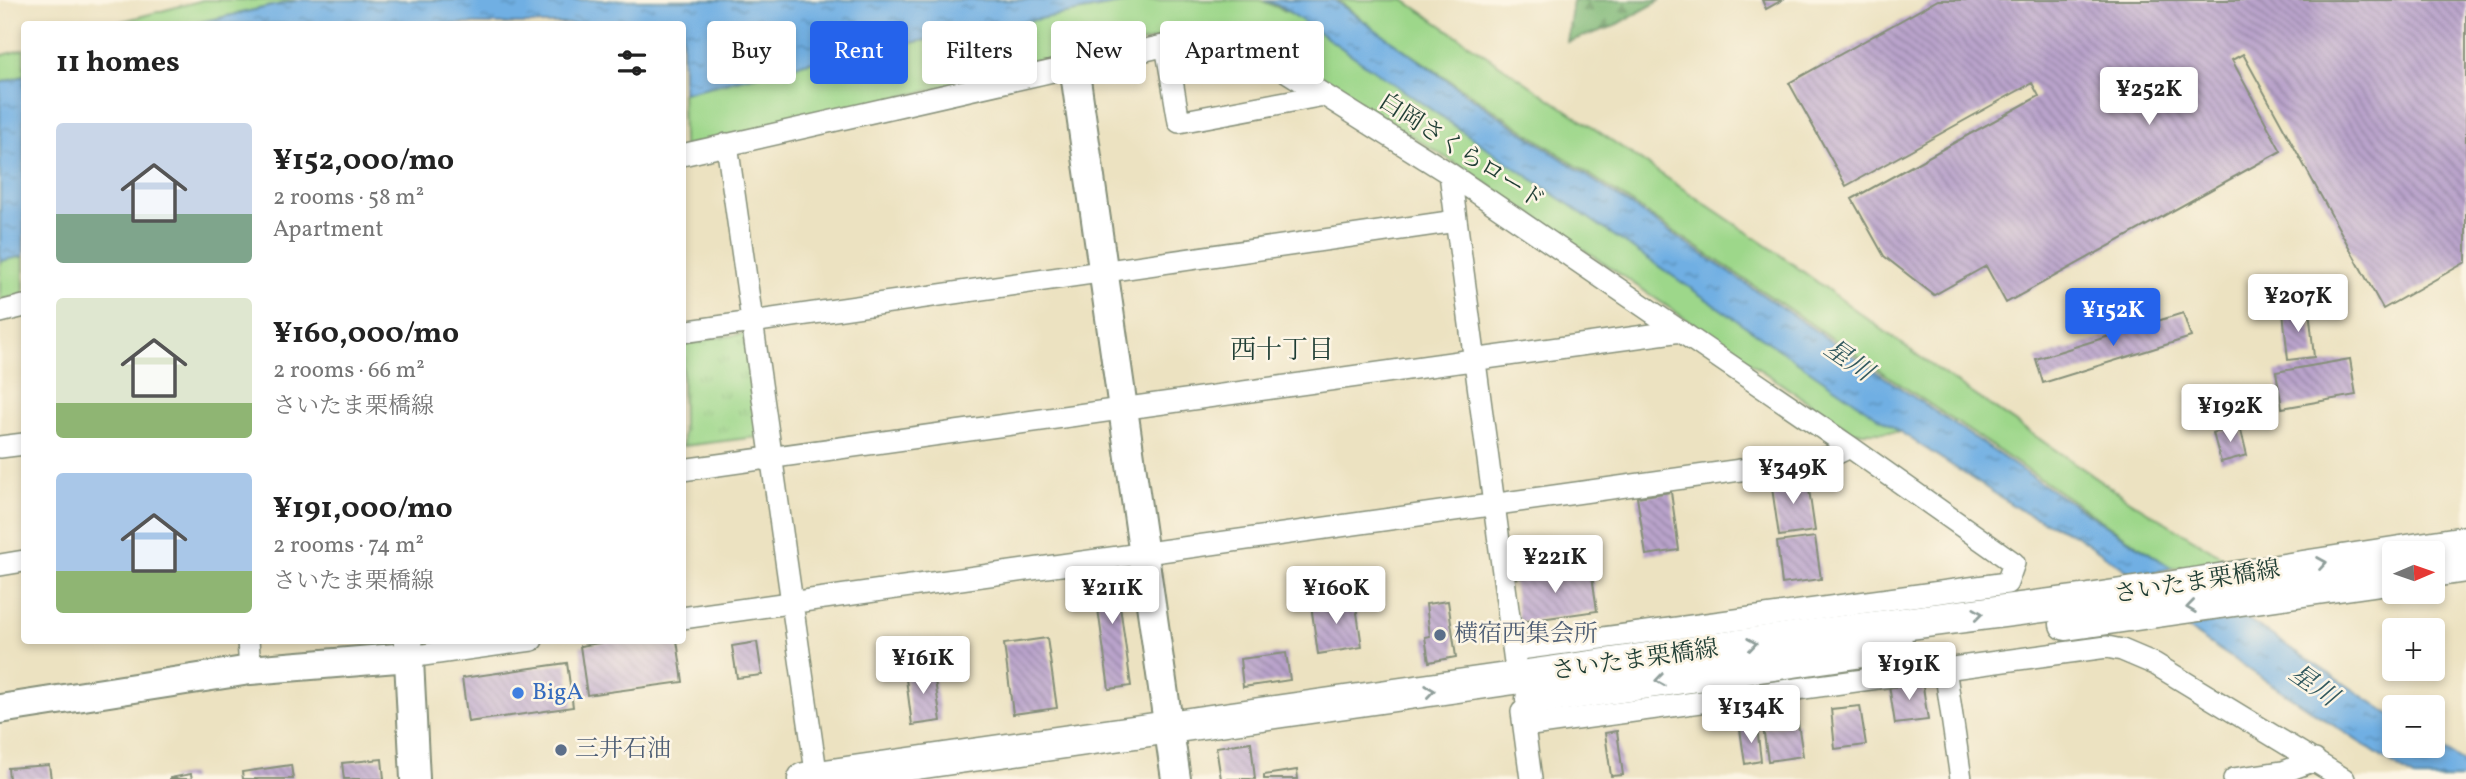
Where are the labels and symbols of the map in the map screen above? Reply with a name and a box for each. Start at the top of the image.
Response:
pin: ¥252K [2100,68,2198,127]
street label: 白岡さくらロード [1371,85,1551,219]
pin: ¥207K [2249,274,2347,334]
pin: ¥152K [2064,288,2162,348]
water label: 星川 [1816,331,1882,392]
district label: 西十丁目 [1230,333,1334,369]
pin: ¥192K [2181,384,2279,444]
pin: ¥349K [1744,447,1842,506]
pin: ¥221K [1506,536,1604,595]
north arrow [2382,541,2445,604]
street label: さいたま栗橋線 [2111,553,2283,613]
one-way arrow [2316,556,2327,571]
pin: ¥211K [1063,566,1161,626]
pin: ¥160K [1287,566,1385,626]
one-way arrow [2185,600,2197,615]
one-way arrow [1972,607,1983,622]
place label: 横宿西集会所 [1454,618,1598,652]
marker: 横宿西集会所 [1432,627,1448,643]
street label: さいたま栗橋線 [1549,632,1721,690]
pin: ¥161K [874,636,972,696]
one-way arrow [1746,637,1758,652]
pin: ¥191K [1860,642,1958,702]
water label: 星川 [2281,656,2347,717]
one-way arrow [1654,673,1666,688]
place label: BigA [532,676,583,710]
one-way arrow [1424,683,1436,698]
marker: BigA [510,685,526,701]
pin: ¥134K [1702,686,1800,745]
place label: 三井石油 [575,733,671,767]
marker: 三井石油 [553,742,569,758]

